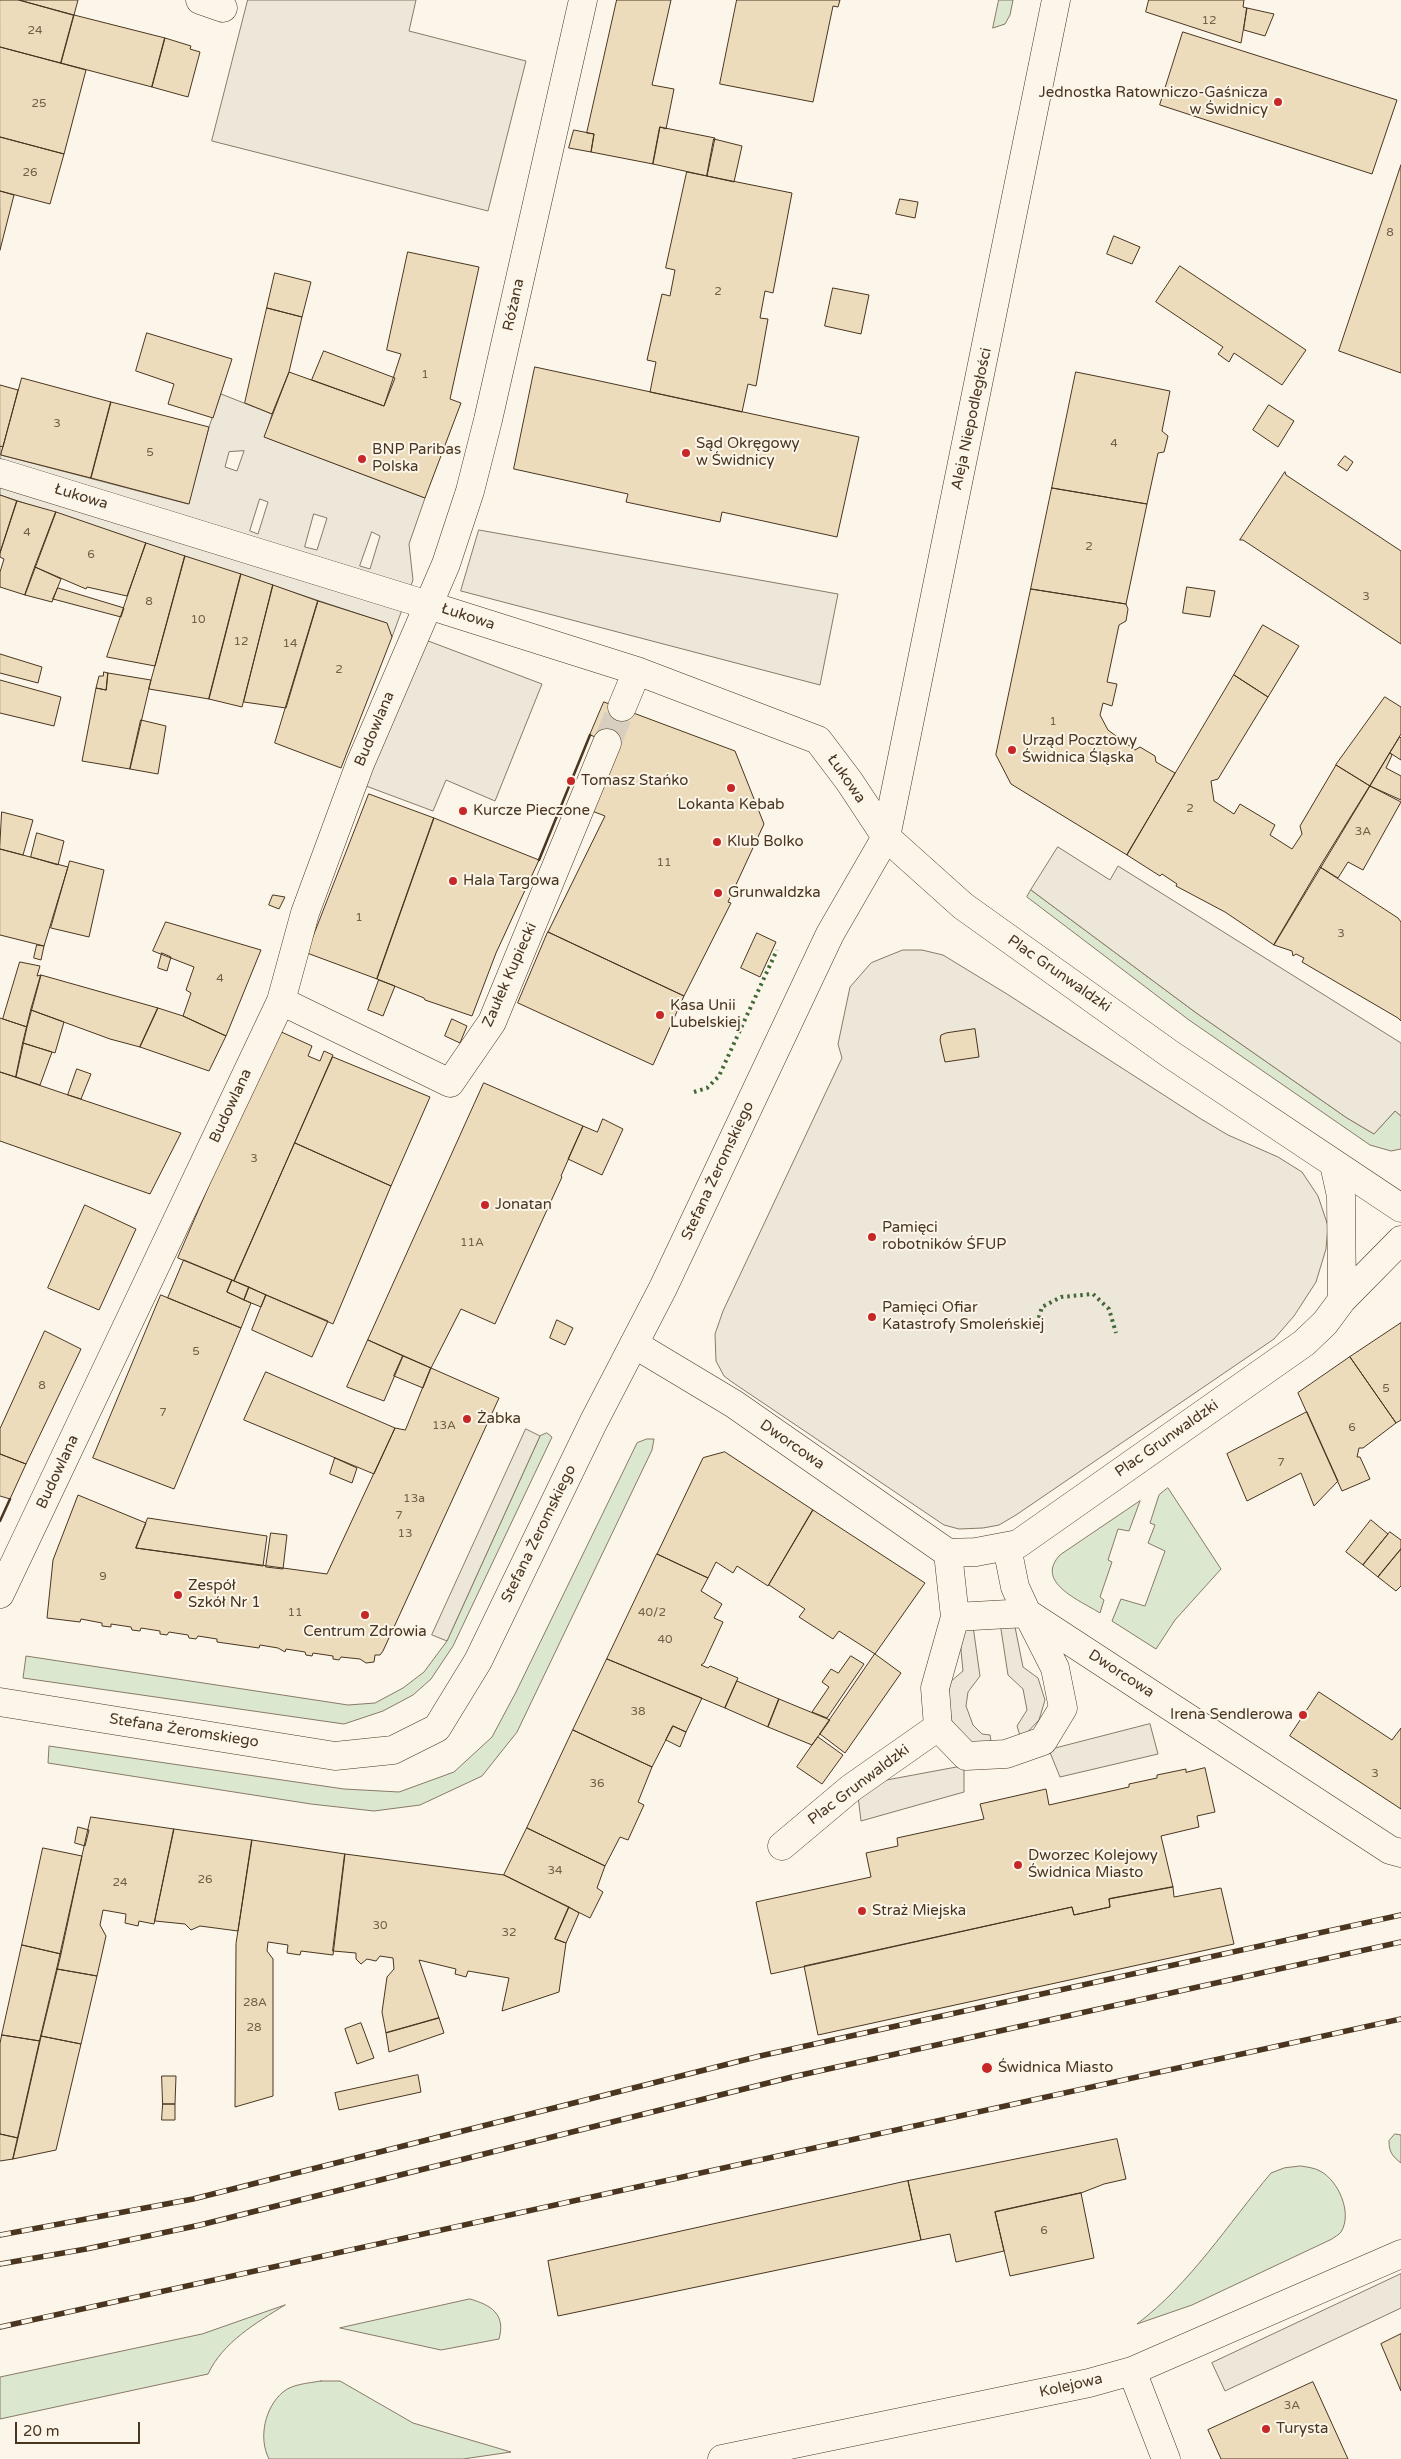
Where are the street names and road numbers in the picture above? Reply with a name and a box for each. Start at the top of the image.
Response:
street label: Różana [500,277,528,333]
street label: Aleja Niepodległości [948,346,996,492]
street label: Łukowa [52,480,110,514]
street label: Łukowa [439,600,497,634]
street label: Budowlana [351,689,399,769]
street label: Łukowa [823,751,869,807]
street label: Zaułek Kupiecki [479,920,541,1030]
street label: Plac Grunwaldzki [1004,932,1114,1016]
street label: Budowlana [206,1066,256,1146]
street label: Stefana Żeromskiego [678,1099,758,1243]
street label: Plac Grunwaldzki [1112,1397,1222,1481]
street label: Dworcowa [756,1416,828,1474]
street label: Budowlana [33,1432,83,1512]
street label: Stefana Żeromskiego [498,1462,580,1606]
street label: Dworcowa [1085,1646,1157,1702]
street label: Stefana Żeromskiego [108,1710,260,1752]
street label: Plac Grunwaldzki [805,1741,913,1829]
street label: Kolejowa [1038,2370,1104,2402]

